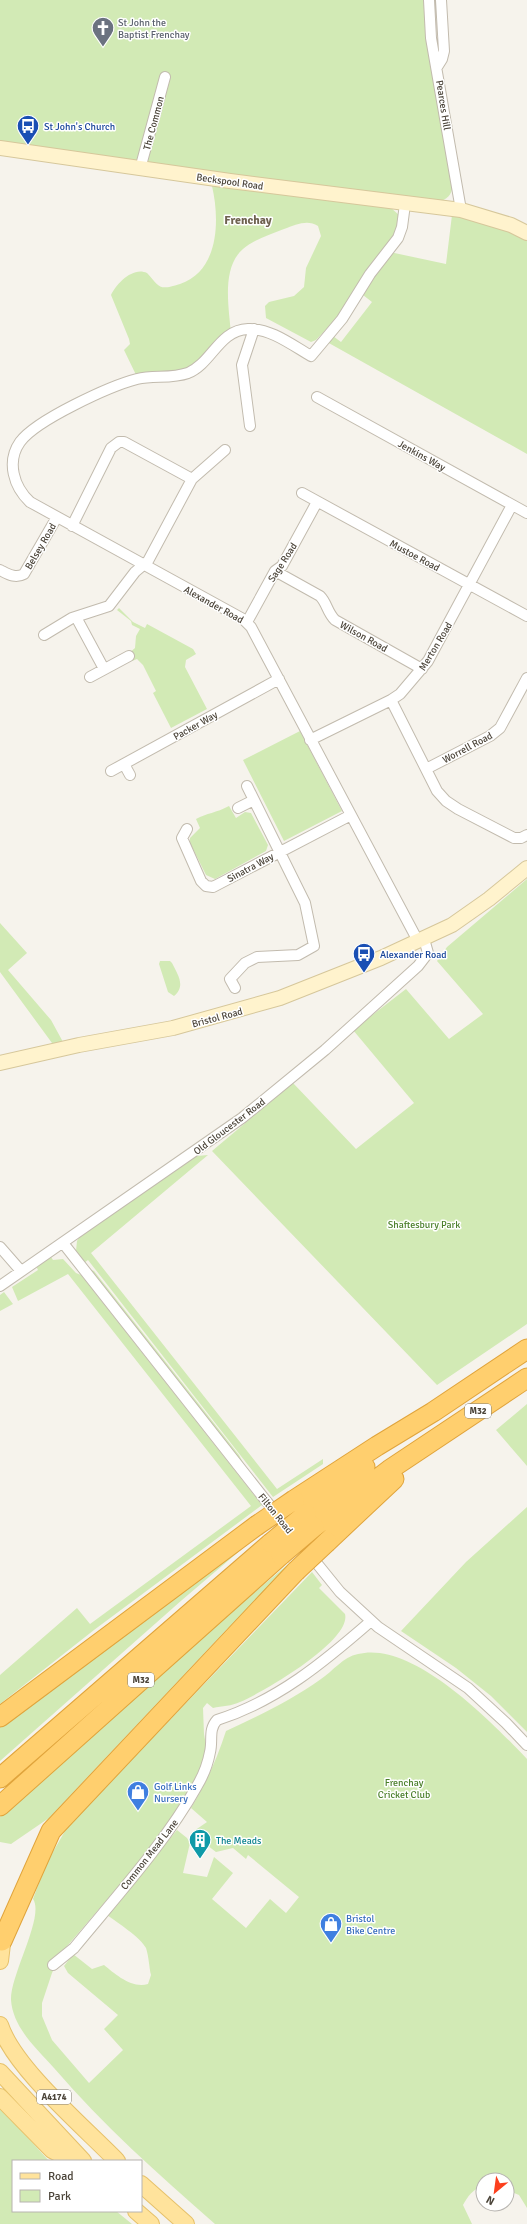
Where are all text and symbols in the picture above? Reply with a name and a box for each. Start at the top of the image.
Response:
church icon: St John the Baptist Frenchay [90,15,116,48]
place label: St John the Baptist Frenchay [118,17,190,41]
street label: Pearces Hill [433,79,453,131]
street label: The Common [141,95,167,152]
bus stop icon: St John's Church [15,113,41,146]
place label: St John's Church [44,121,115,133]
street label: Beckspool Road [196,171,264,193]
district label: Frenchay [224,213,272,228]
street label: Jenkins Way [396,438,448,474]
street label: Belsey Road [23,521,59,572]
street label: Mustoe Road [387,538,442,574]
street label: Sage Road [266,541,300,584]
street label: Alexander Road [182,584,246,626]
street label: Wilson Road [338,619,390,655]
street label: Merton Road [417,620,455,673]
street label: Packer Way [171,709,220,743]
street label: Worrell Road [440,730,495,766]
street label: Sinatra Way [225,851,276,885]
bus stop icon: Alexander Road [351,941,377,974]
place label: Alexander Road [380,949,447,961]
street label: Bristol Road [191,1005,244,1030]
street label: Old Gloucester Road [191,1096,268,1158]
park label: Shaftesbury Park [388,1219,460,1231]
road number: M32 [465,1404,491,1418]
street label: Filton Road [255,1491,295,1536]
road number: M32 [128,1673,154,1687]
park label: Frenchay Cricket Club [378,1777,430,1801]
shop icon: Golf Links Nursery [125,1779,151,1812]
place label: Golf Links Nursery [154,1781,197,1805]
street label: Common Mead Lane [119,1817,181,1892]
building icon: The Meads [187,1827,213,1860]
place label: The Meads [216,1835,262,1847]
shop icon: Bristol Bike Centre [318,1911,344,1944]
place label: Bristol Bike Centre [346,1913,395,1937]
road number: A4174 [37,2090,71,2104]
legend [12,2160,142,2212]
text: Road [48,2169,74,2184]
north arrow [475,2172,515,2212]
text: Park [48,2189,71,2204]
text: N [484,2193,497,2208]

